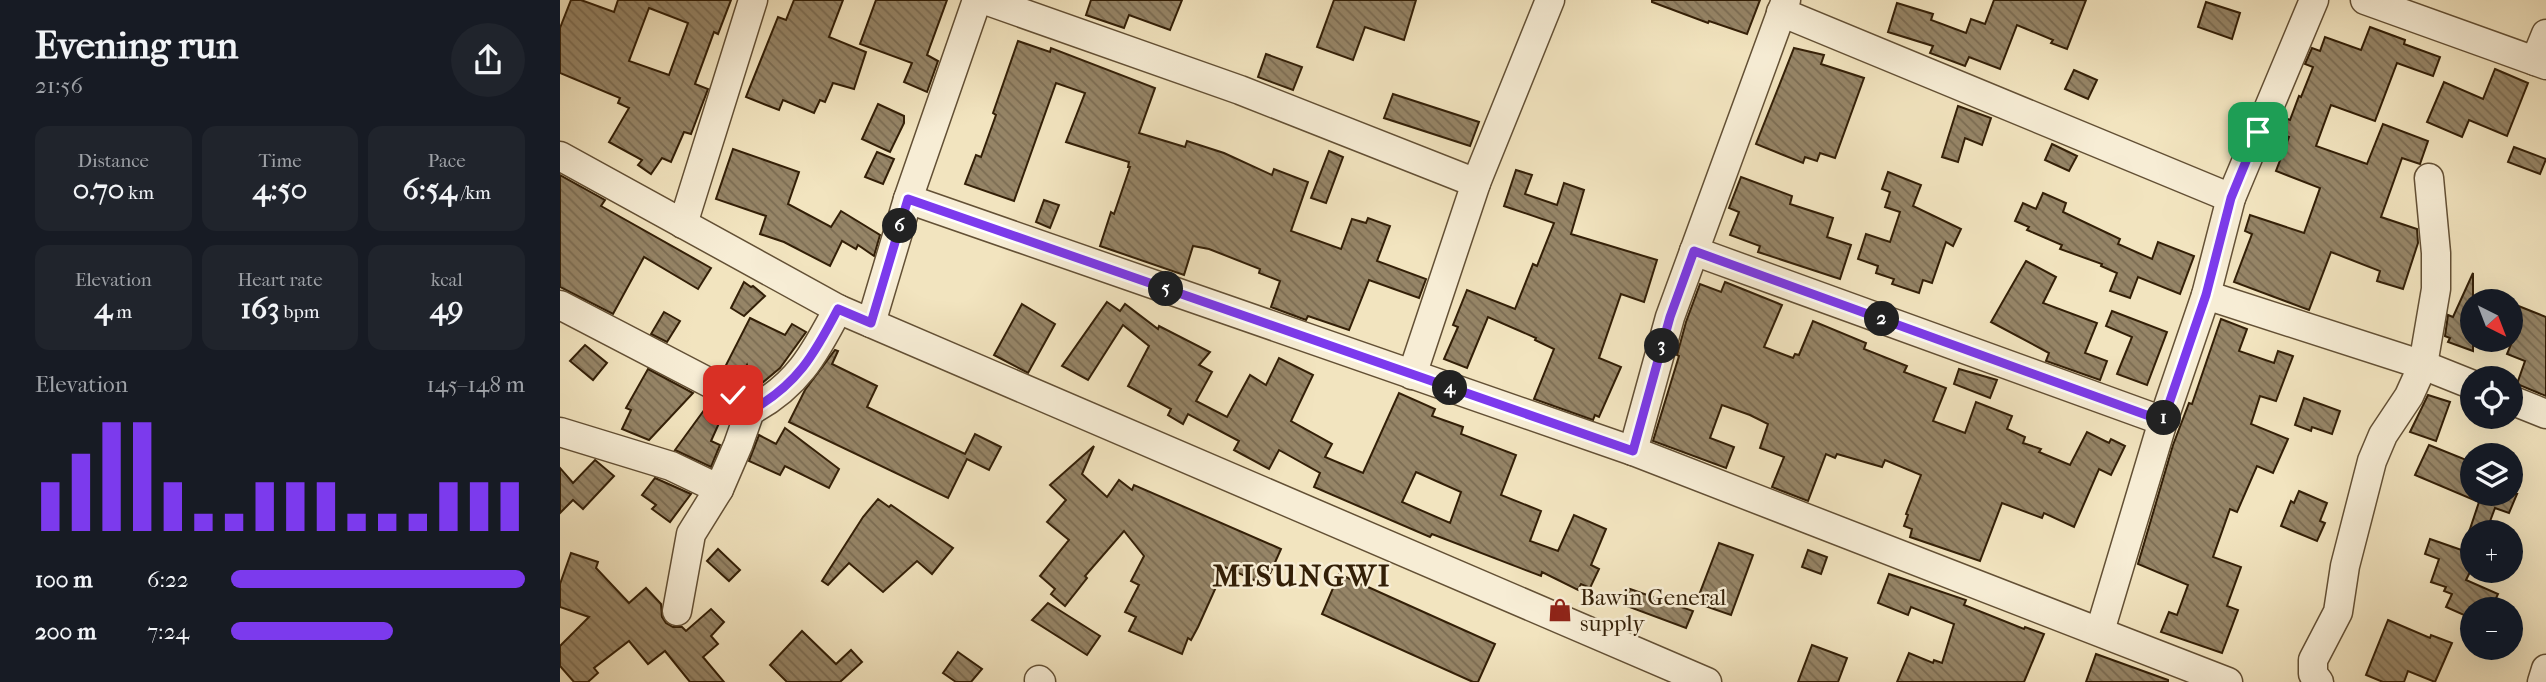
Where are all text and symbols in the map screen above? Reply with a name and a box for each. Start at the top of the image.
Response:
text: Evening run [35,23,238,68]
button: share [451,23,525,97]
text: 21:56 [35,72,83,99]
pin [2228,102,2288,162]
icon: arrive [2239,113,2277,151]
text: Distance [78,150,149,172]
text: Time [258,150,302,172]
text: Pace [428,150,466,172]
text: 0.70 [73,172,124,207]
text: 4:50 [253,172,307,207]
text: 6:54 [402,172,457,207]
text: km [124,182,154,204]
text: /km [457,182,491,204]
pin: 6 [882,208,918,244]
text: 6 [894,214,905,236]
text: Elevation [75,269,152,291]
text: Heart rate [237,269,323,291]
text: kcal [431,269,463,291]
pin: 5 [1148,272,1184,306]
text: 5 [1161,277,1170,299]
north arrow [2460,289,2524,352]
map controls [2460,289,2523,660]
text: 4 [95,291,112,326]
text: 163 [240,291,280,326]
text: 49 [430,291,463,326]
text: m [112,301,132,323]
text: bpm [280,301,320,323]
pin: 2 [1864,302,1900,336]
text: 2 [1877,307,1886,329]
pin: 3 [1644,328,1680,364]
text: 3 [1658,334,1665,356]
pin [703,365,763,425]
button: locate [2460,366,2523,429]
pin: 4 [1432,370,1468,406]
text: Elevation [35,371,128,398]
text: 145–148 m [426,371,525,398]
icon: check [714,376,752,414]
text: 4 [1444,376,1455,398]
pin: 1 [2146,400,2182,436]
text: 1 [2160,406,2167,428]
button: layers [2460,443,2523,506]
button: + [2460,520,2523,583]
district label: MISUNGWI [1213,559,1391,594]
text: 100 m [35,566,93,593]
text: 6:22 [147,566,189,593]
place label: Bawin General supply [1580,584,1727,637]
shop icon: Bawin General supply [1546,596,1574,624]
button: − [2460,597,2523,660]
text: 200 m [35,618,96,645]
text: 7:24 [147,618,189,645]

